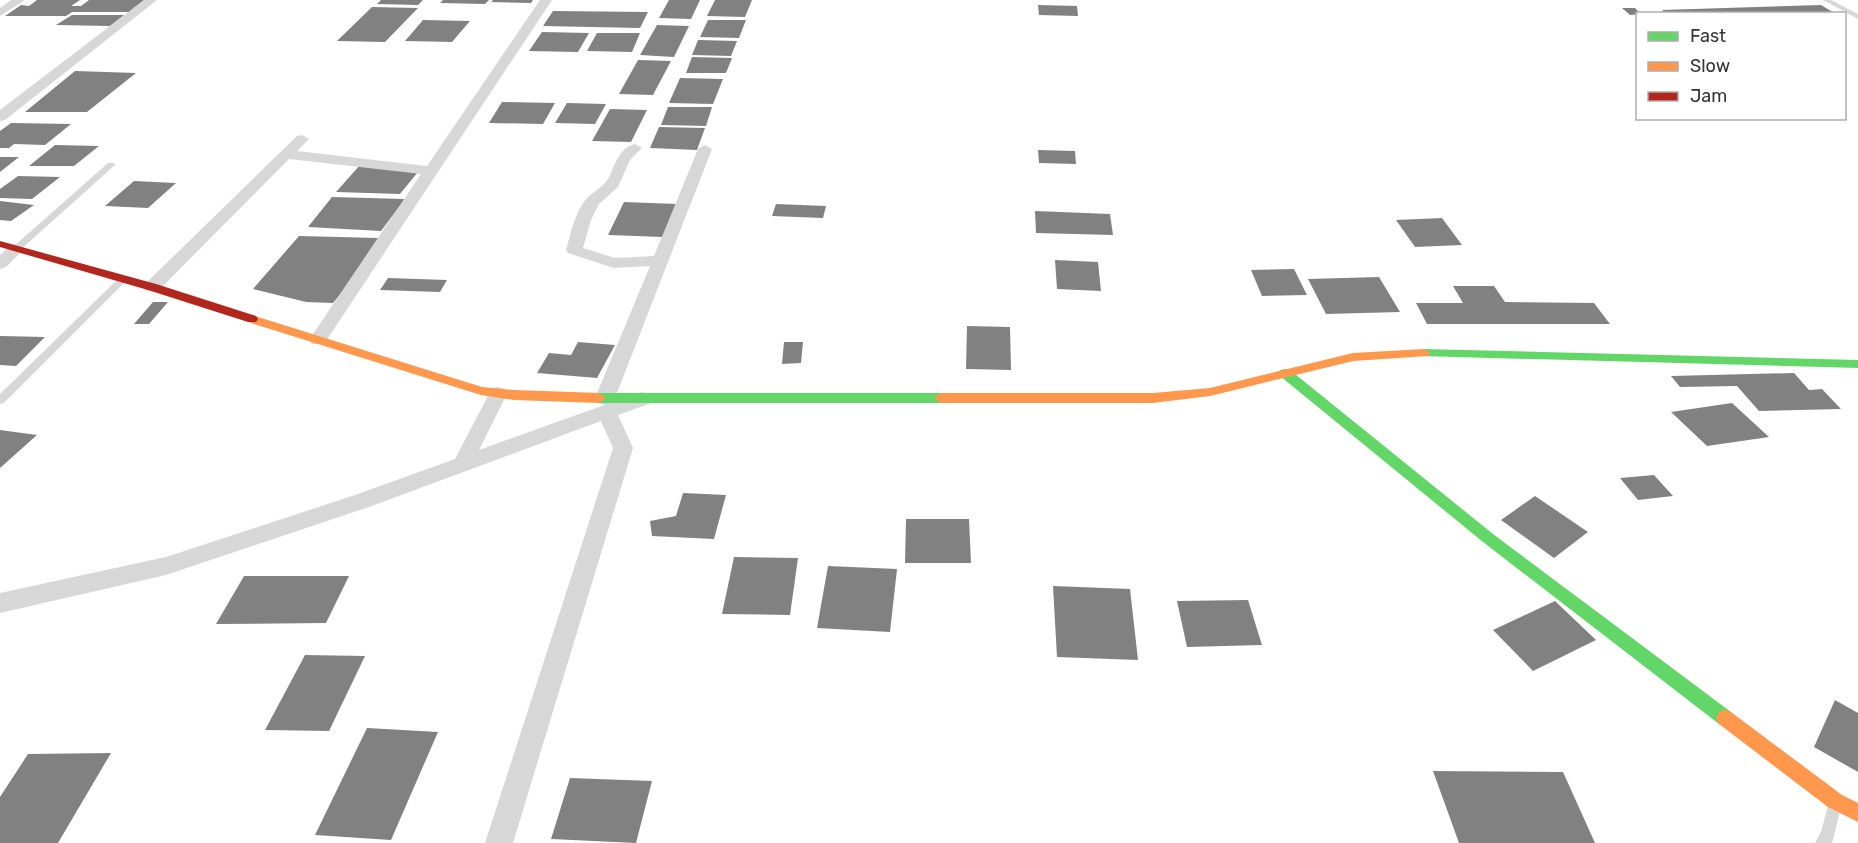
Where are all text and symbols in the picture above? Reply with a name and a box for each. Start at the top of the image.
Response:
legend [1636,12,1846,120]
text: Fast [1690,25,1726,47]
text: Slow [1690,55,1730,77]
text: Jam [1690,85,1727,107]

